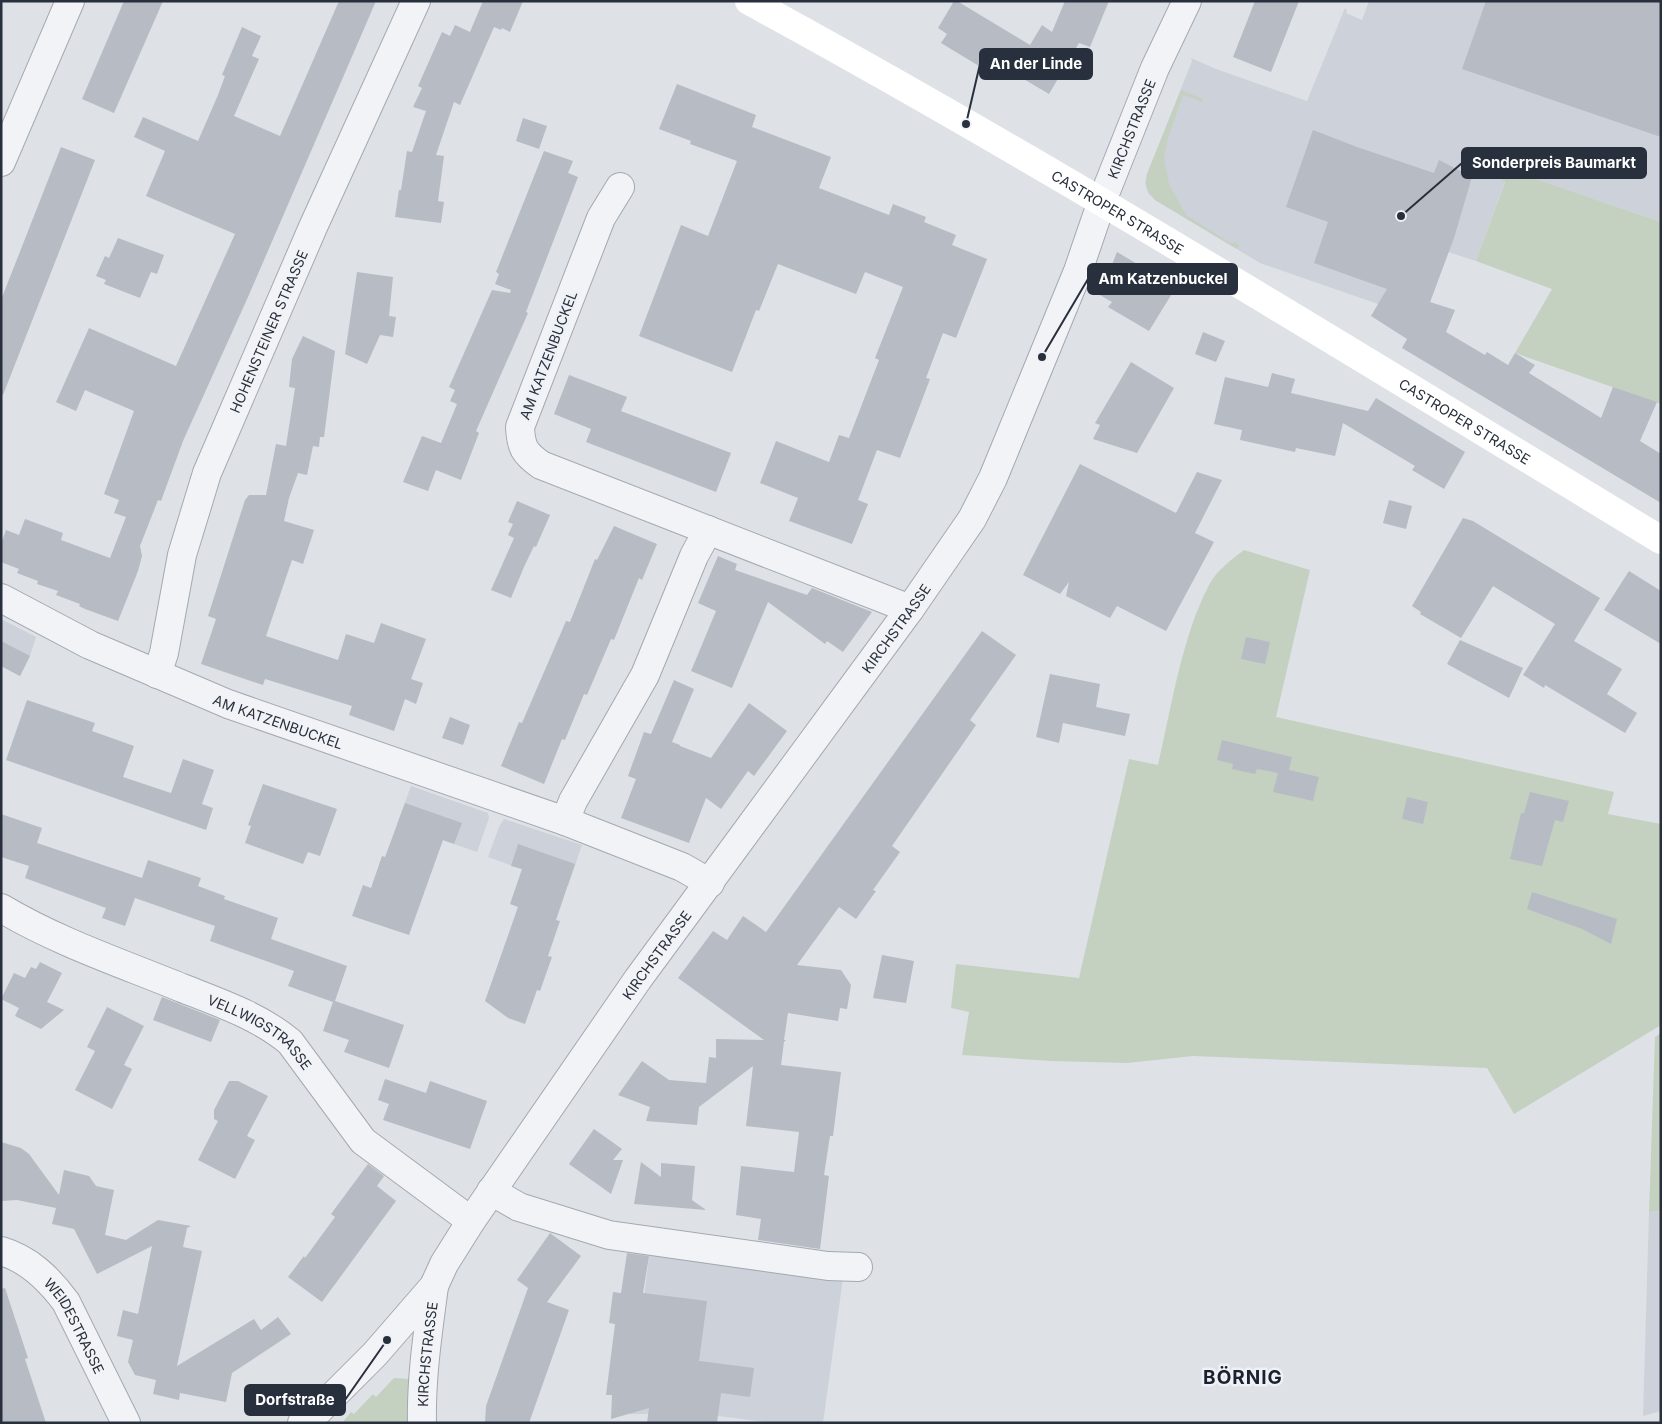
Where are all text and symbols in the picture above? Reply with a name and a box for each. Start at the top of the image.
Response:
callout: An der Linde [980,49,1092,79]
text: An der Linde [990,54,1082,73]
street label: KIRCHSTRASSE [1103,76,1158,181]
callout: Sonderpreis Baumarkt [1462,148,1646,178]
text: Sonderpreis Baumarkt [1472,153,1637,172]
street label: CASTROPER STRASSE [1049,166,1187,258]
street label: HOHENSTEINER STRASSE [226,247,311,415]
callout: Am Katzenbuckel [1088,264,1237,294]
text: Am Katzenbuckel [1099,269,1227,288]
street label: AM KATZENBUCKEL [516,288,580,422]
street label: CASTROPER STRASSE [1396,374,1534,467]
street label: KIRCHSTRASSE [858,580,934,676]
street label: AM KATZENBUCKEL [211,690,346,752]
street label: KIRCHSTRASSE [618,907,694,1002]
street label: VELLWIGSTRASSE [205,990,316,1073]
street label: WEIDESTRASSE [41,1274,109,1376]
street label: KIRCHSTRASSE [413,1301,440,1407]
district label: BÖRNIG [1203,1366,1283,1389]
callout: Dorfstraße [245,1385,345,1415]
text: Dorfstraße [255,1390,335,1409]

